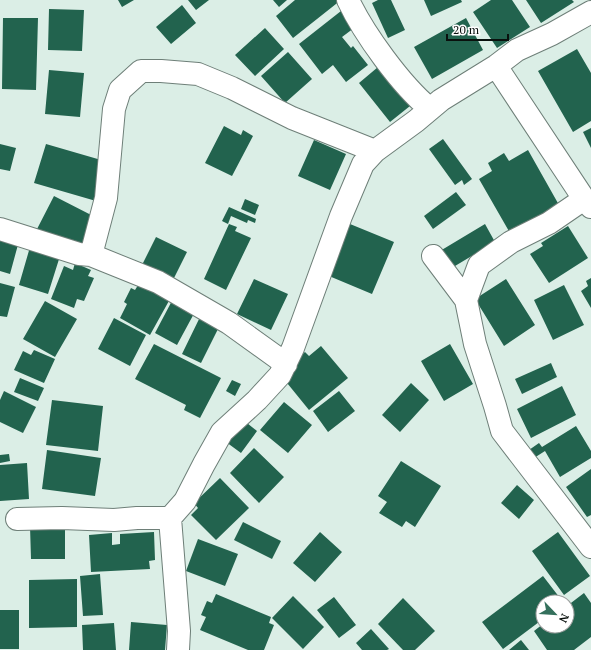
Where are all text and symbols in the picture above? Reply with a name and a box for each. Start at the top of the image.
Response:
scale bar [447,16,508,42]
text: 20 m [453,22,480,37]
north arrow [535,594,575,634]
text: N [556,611,572,626]

